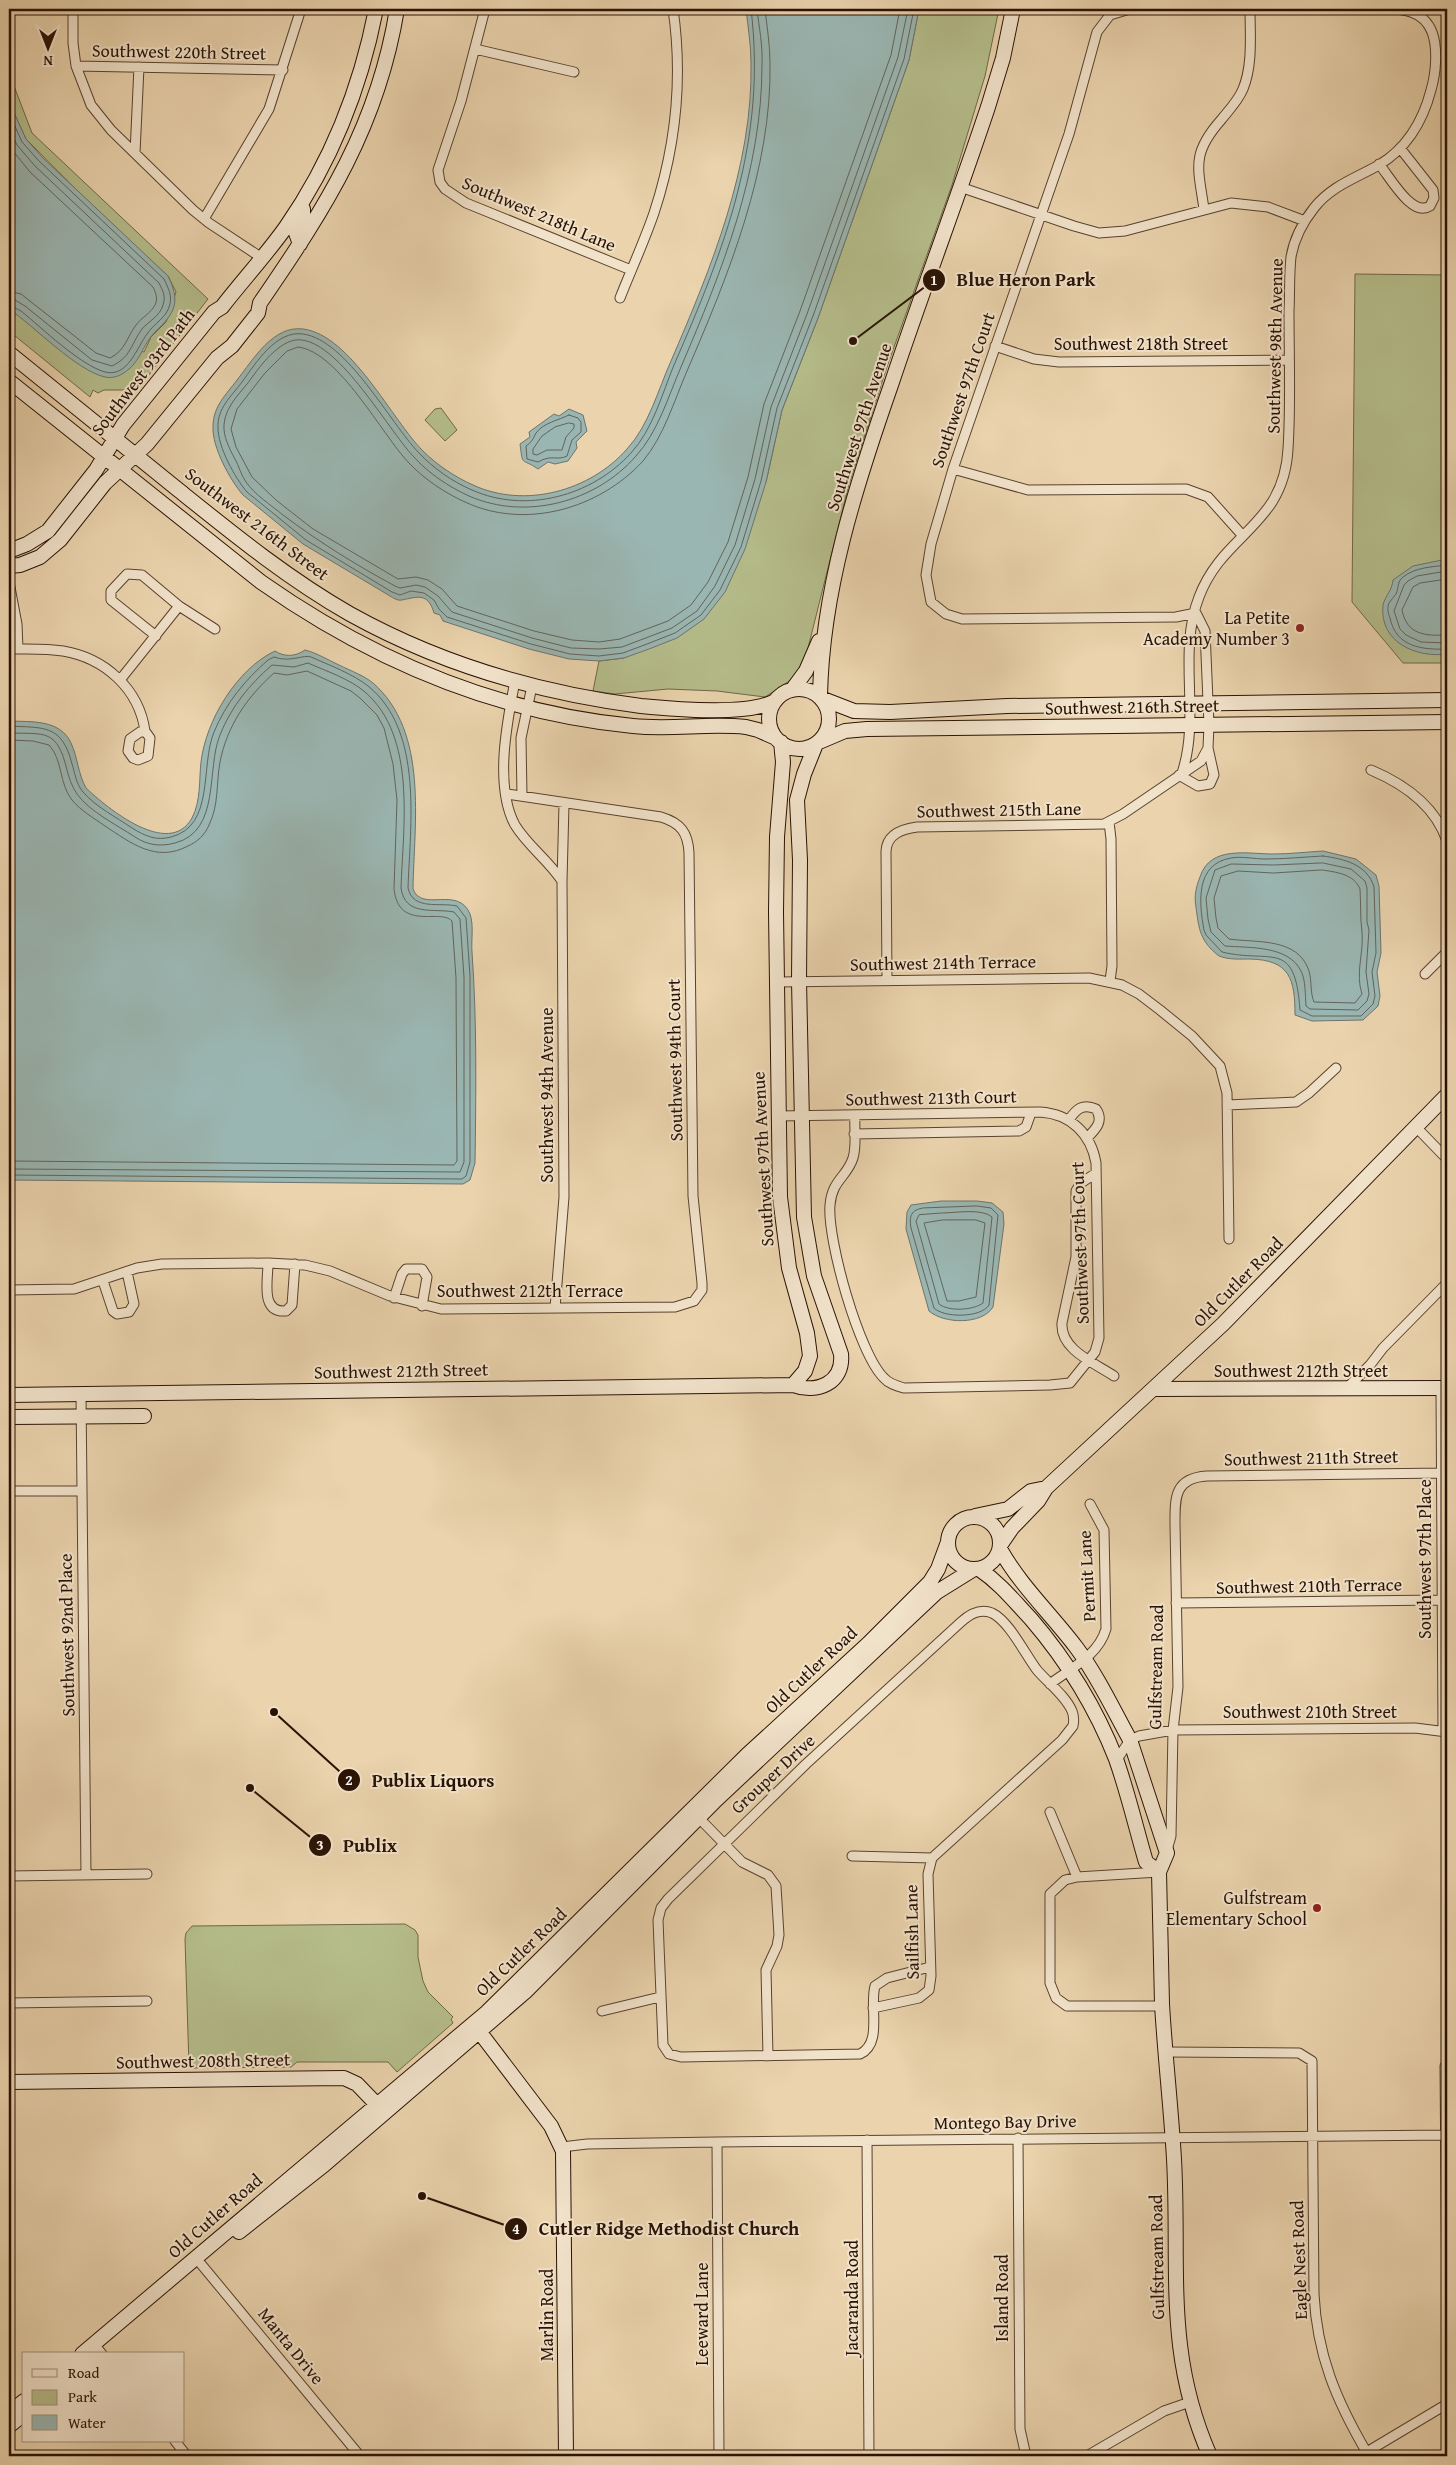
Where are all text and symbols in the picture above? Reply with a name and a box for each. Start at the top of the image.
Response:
north arrow [22,22,72,72]
street label: Southwest 220th Street [92,36,267,67]
text: N [43,51,53,71]
street label: Southwest 218th Lane [458,169,620,258]
street label: Southwest 98th Avenue [1259,258,1290,434]
callout: Blue Heron Park [921,263,1105,297]
text: Blue Heron Park [957,265,1096,293]
text: 1 [930,269,938,290]
street label: Southwest 93rd Path [84,302,201,441]
street label: Southwest 97th Court [923,308,1002,471]
street label: Southwest 218th Street [1054,330,1229,357]
street label: Southwest 97th Avenue [819,339,898,515]
street label: Southwest 216th Street [180,460,336,587]
place label: La Petite Academy Number 3 [1143,604,1290,652]
marker: La Petite Academy Number 3 [1294,622,1306,634]
street label: Southwest 216th Street [1045,691,1220,722]
street label: Southwest 215th Lane [916,795,1082,824]
street label: Southwest 214th Terrace [850,947,1036,978]
street label: Southwest 94th Court [660,978,689,1142]
street label: Southwest 94th Avenue [533,1007,560,1183]
street label: Southwest 97th Avenue [744,1071,781,1247]
street label: Southwest 213th Court [845,1082,1018,1112]
street label: Southwest 97th Court [1063,1161,1096,1325]
street label: Old Cutler Road [1186,1230,1289,1333]
street label: Southwest 212th Terrace [437,1277,623,1304]
street label: Southwest 212th Street [314,1355,489,1386]
street label: Southwest 212th Street [1214,1357,1389,1384]
street label: Southwest 211th Street [1224,1442,1399,1473]
street label: Southwest 97th Place [1411,1479,1438,1639]
street label: Permit Lane [1071,1530,1102,1622]
street label: Southwest 92nd Place [52,1553,81,1717]
street label: Southwest 210th Terrace [1216,1570,1402,1601]
street label: Gulfstream Road [1141,1604,1170,1730]
street label: Old Cutler Road [758,1619,863,1720]
street label: Southwest 210th Street [1223,1698,1398,1725]
street label: Grouper Drive [724,1727,821,1820]
callout: Publix Liquors [337,1763,504,1797]
text: Publix Liquors [372,1766,494,1794]
text: 2 [345,1769,353,1790]
callout: Publix [308,1828,407,1862]
text: Publix [343,1831,397,1859]
text: 3 [316,1834,324,1855]
street label: Sailfish Lane [897,1884,926,1980]
place label: Gulfstream Elementary School [1166,1884,1307,1932]
street label: Old Cutler Road [469,1901,573,2002]
marker: Gulfstream Elementary School [1311,1902,1323,1914]
street label: Southwest 208th Street [116,2045,291,2076]
street label: Montego Bay Drive [933,2107,1077,2136]
street label: Old Cutler Road [161,2166,268,2265]
street label: Gulfstream Road [1142,2194,1171,2320]
street label: Eagle Nest Road [1283,2200,1314,2320]
callout: Cutler Ridge Methodist Church [504,2212,809,2246]
text: Cutler Ridge Methodist Church [539,2214,800,2242]
text: 4 [512,2218,520,2239]
street label: Jacaranda Road [838,2239,865,2358]
street label: Island Road [988,2254,1015,2342]
street label: Leeward Lane [688,2262,715,2366]
street label: Marlin Road [533,2268,560,2361]
street label: Manta Drive [252,2301,331,2390]
legend [22,2352,185,2442]
text: Road [68,2362,99,2383]
text: Park [68,2386,97,2407]
text: Water [68,2412,106,2433]

